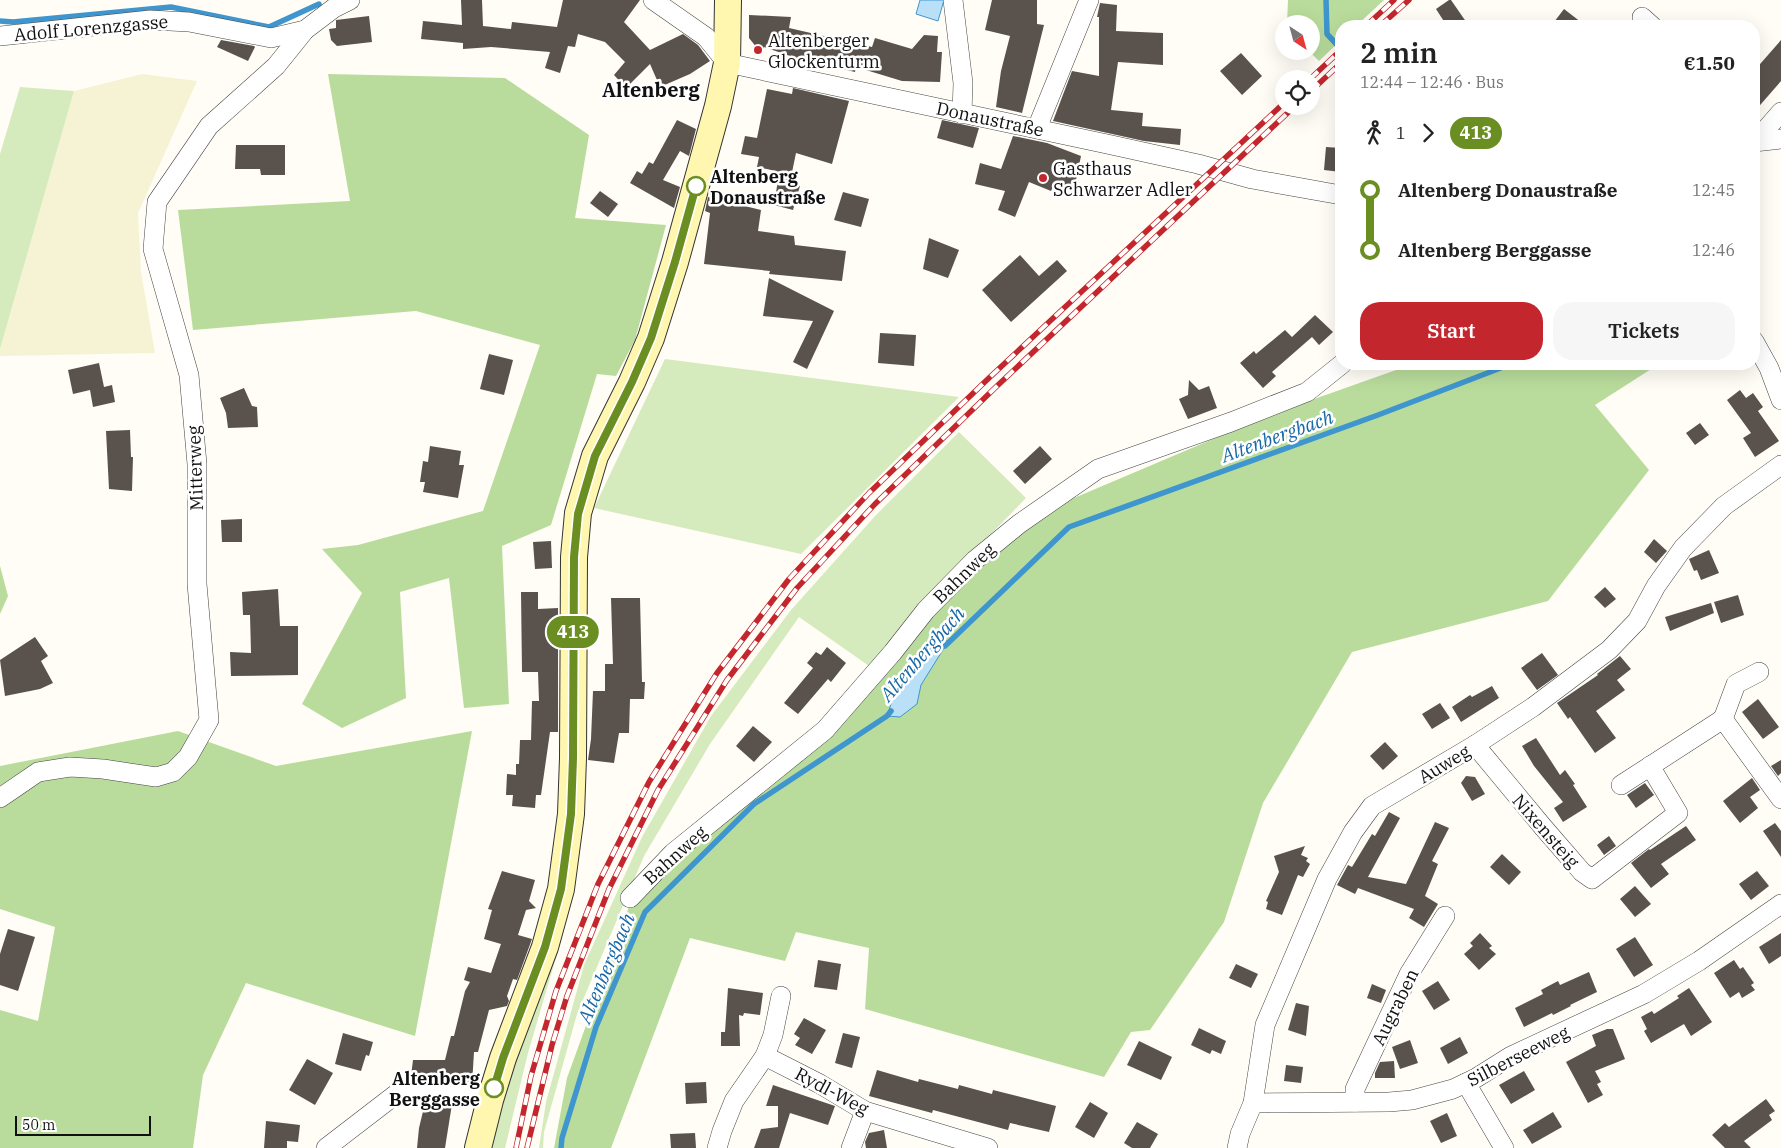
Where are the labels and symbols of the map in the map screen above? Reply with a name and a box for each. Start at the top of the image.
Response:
street label: Adolf Lorenzgasse [13,10,169,46]
north arrow [1275,15,1320,60]
place label: Altenberger Glockenturm [768,29,880,73]
marker: Altenberger Glockenturm [752,44,764,56]
district label: Altenberg [602,76,700,103]
street label: Donaustraße [934,96,1046,142]
place label: Gasthaus Schwarzer Adler [1053,157,1193,201]
place label: Altenberg Donaustraße [710,165,826,209]
marker: Gasthaus Schwarzer Adler [1037,172,1049,184]
marker: Altenberg Donaustraße [686,176,706,196]
water label: Altenbergbach [1216,404,1337,468]
street label: Mitterweg [182,425,208,511]
street label: Bahnweg [928,538,1000,608]
water label: Altenbergbach [873,601,970,708]
line badge: 413 [544,616,602,648]
street label: Auweg [1414,740,1474,788]
street label: Nixensteig [1508,789,1585,873]
street label: Bahnweg [638,820,712,890]
water label: Altenbergbach [571,909,640,1028]
street label: Augraben [1367,965,1423,1049]
street label: Silberseeweg [1463,1020,1573,1092]
street label: Rydl-Weg [791,1062,873,1120]
place label: Altenberg Berggasse [389,1067,481,1111]
marker: Altenberg Berggasse [484,1078,504,1098]
scale bar [15,1113,151,1136]

